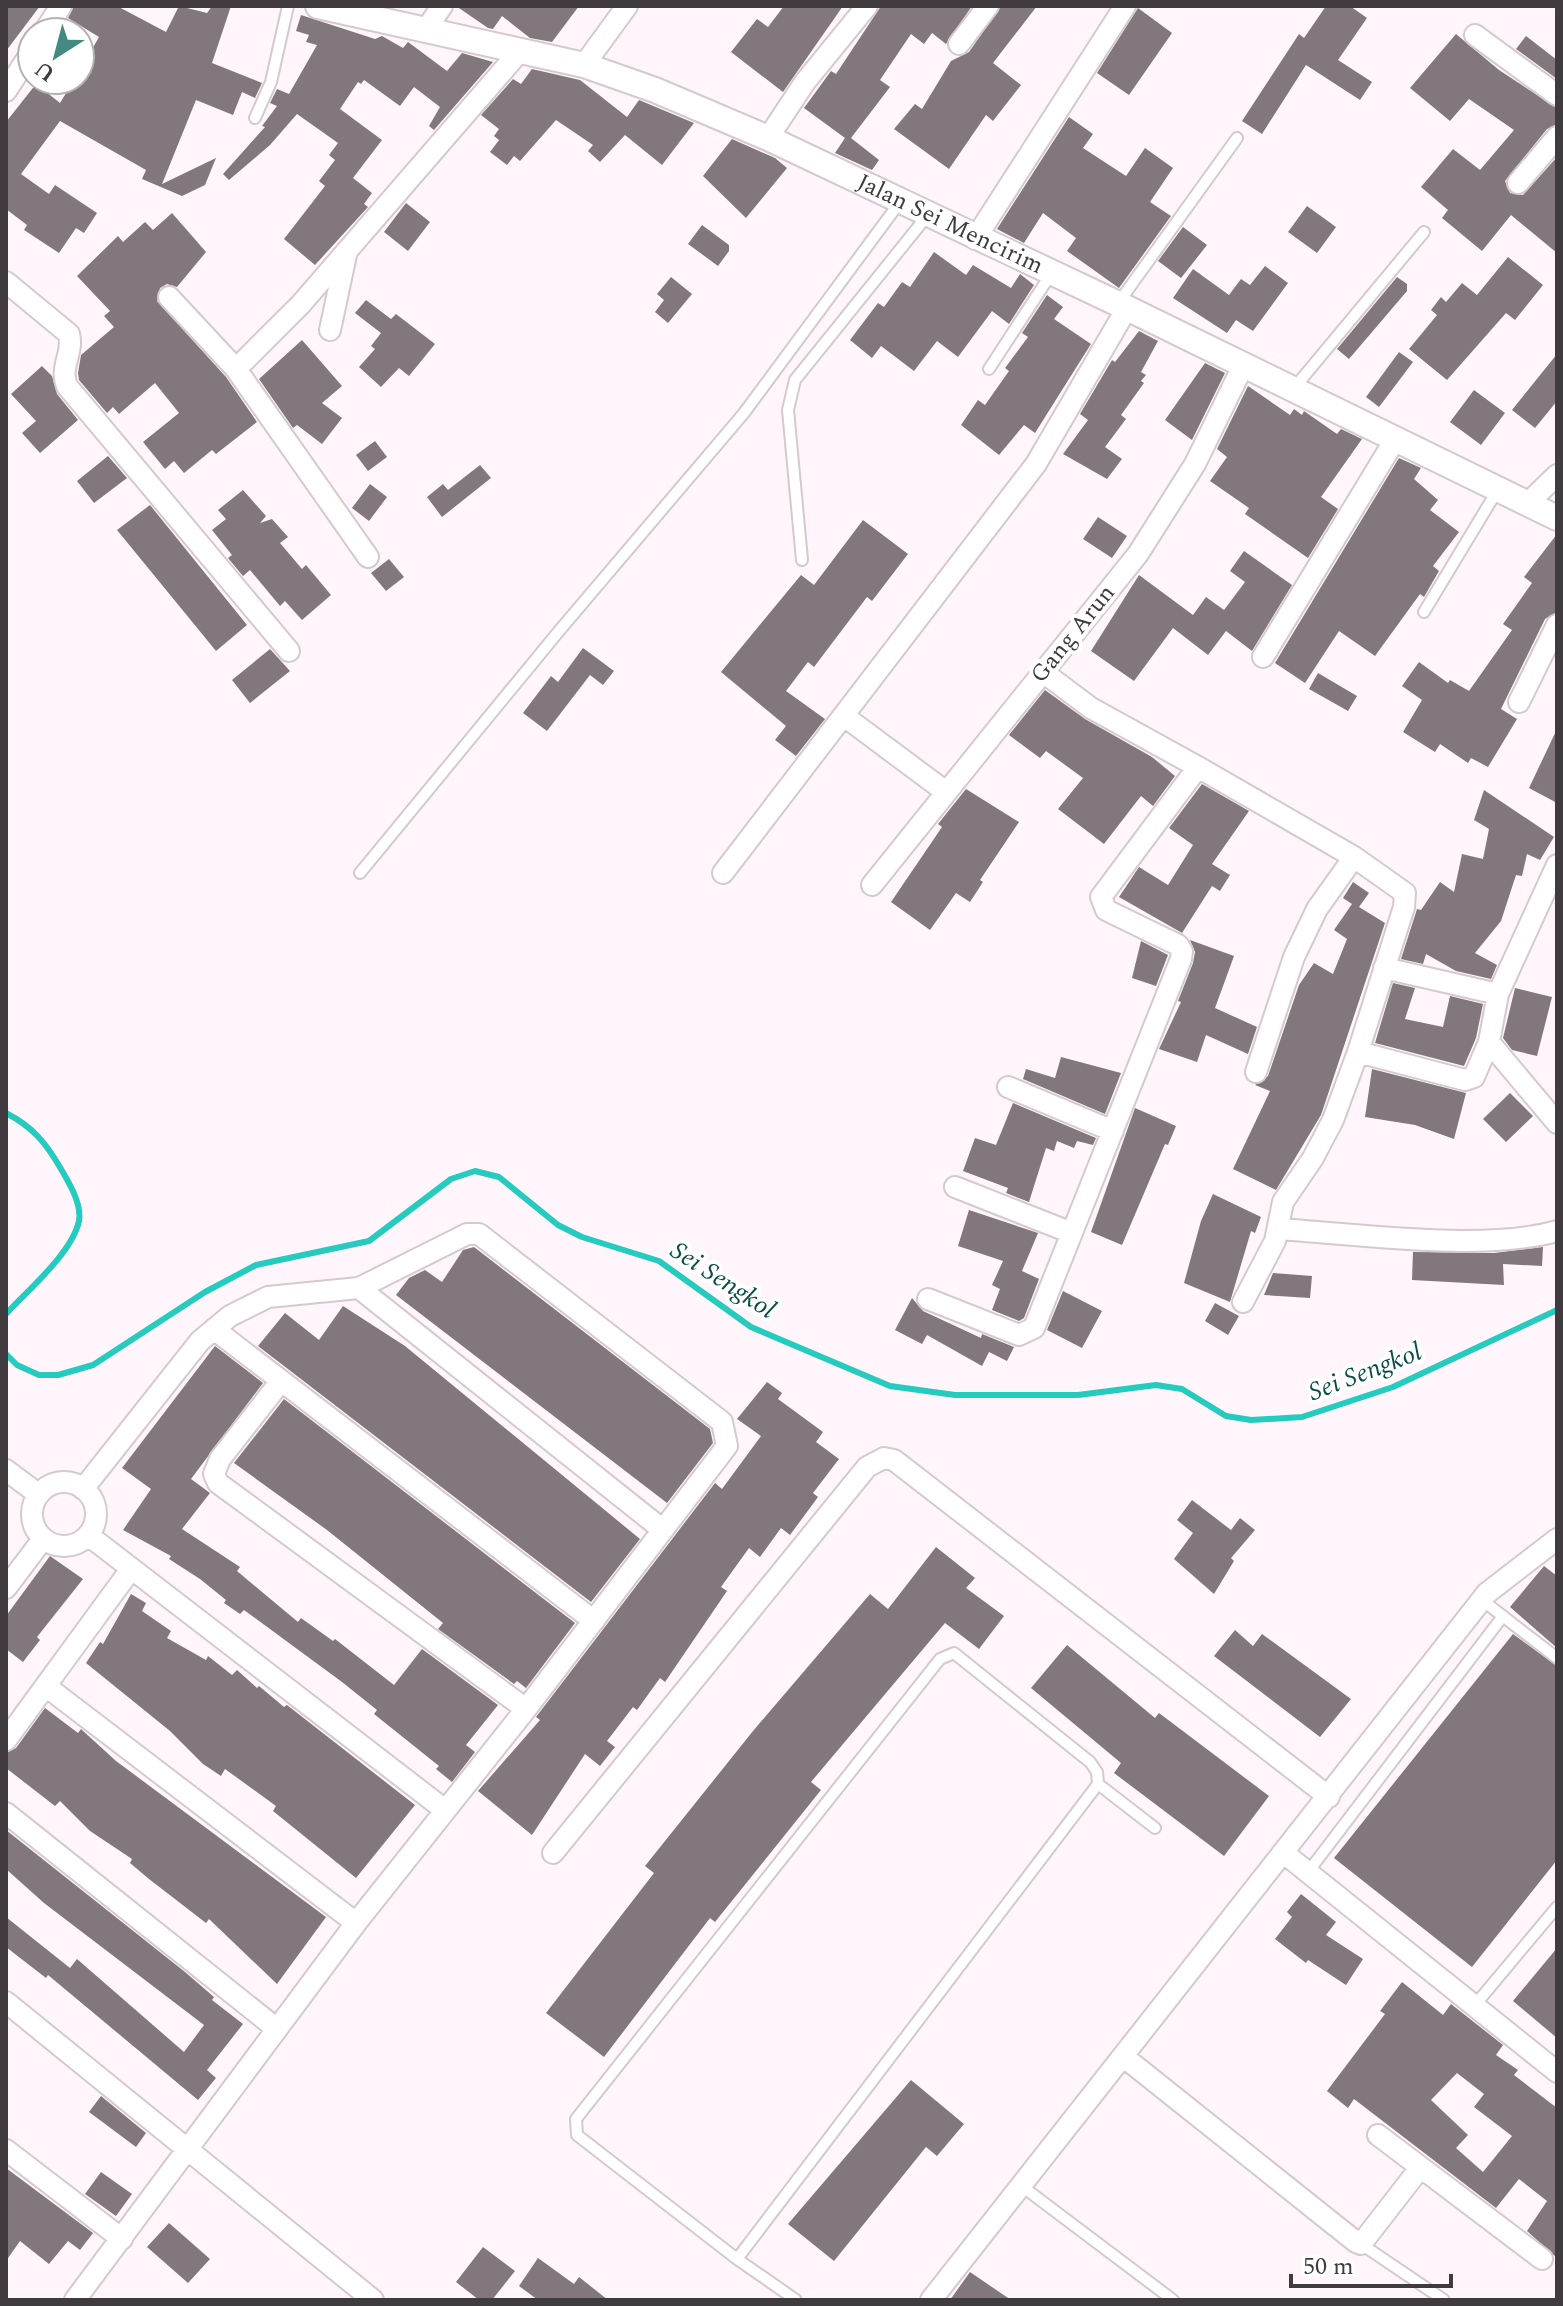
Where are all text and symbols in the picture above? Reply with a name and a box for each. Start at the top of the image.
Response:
north arrow [16,16,96,96]
text: U [28,52,62,90]
street label: Jalan Sei Mencirim [851,165,1049,284]
street label: Gang Arun [1022,577,1124,691]
water label: Sei Sengkol [662,1231,784,1329]
water label: Sei Sengkol [1302,1332,1428,1412]
scale bar [1291,2238,1451,2288]
text: 50 m [1303,2249,1354,2285]

